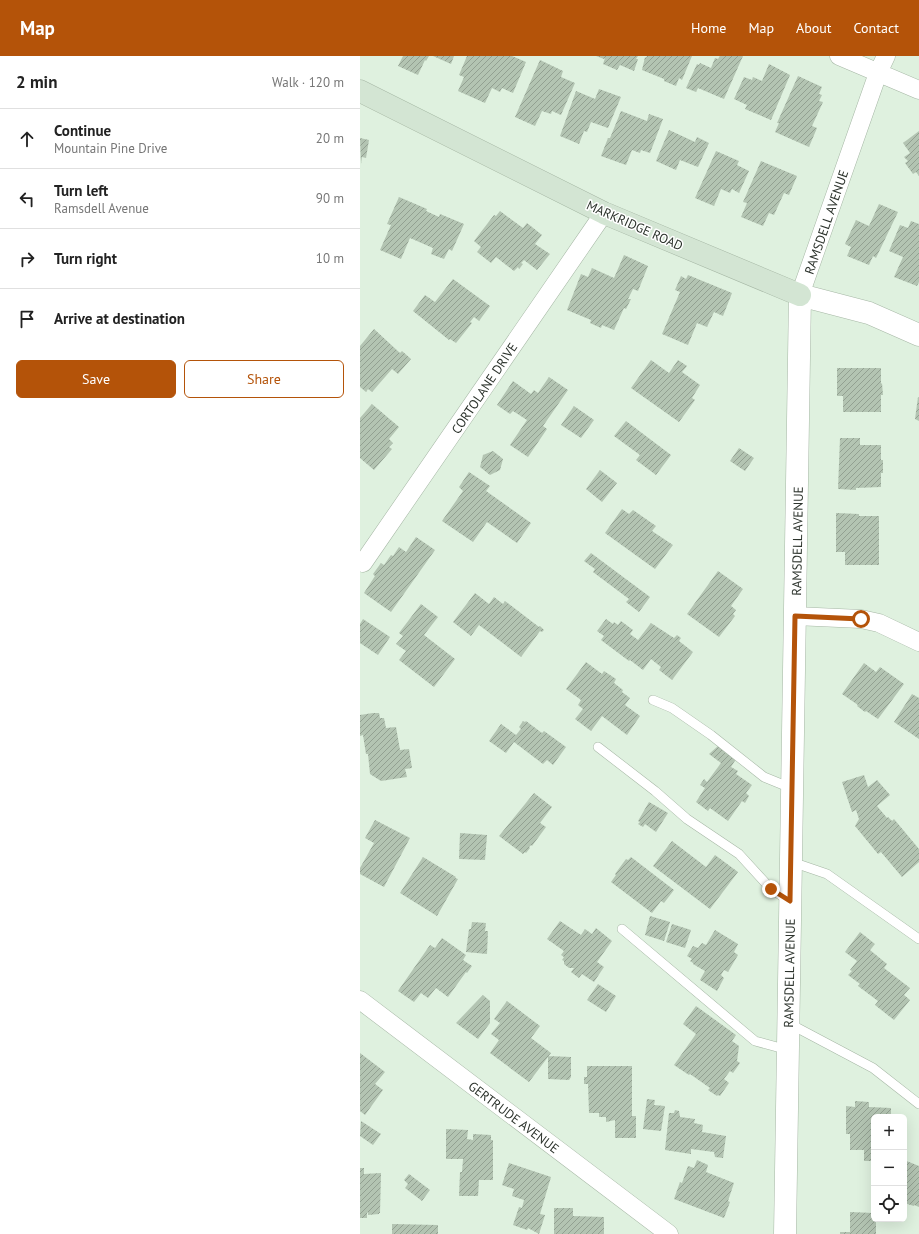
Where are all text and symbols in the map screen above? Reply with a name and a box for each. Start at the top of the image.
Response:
text: Map [20,16,55,40]
text: Home [691,19,726,37]
text: Map [748,19,774,37]
text: About [796,19,832,37]
text: Contact [854,19,899,37]
text: 2 min [16,71,57,93]
text: Walk · 120 m [272,74,344,91]
text: Continue [54,121,111,140]
icon: ahead [16,128,38,150]
text: 20 m [316,130,344,147]
text: Mountain Pine Drive [54,140,167,157]
street label: RAMSDELL AVENUE [801,168,852,277]
text: Turn left [54,181,108,200]
icon: left [16,188,38,210]
text: 90 m [316,190,344,207]
street label: MARKRIDGE ROAD [584,197,686,254]
text: Ramsdell Avenue [54,200,149,217]
icon: right [16,248,38,270]
text: Turn right [54,249,117,268]
text: 10 m [316,250,344,267]
icon: arrive [16,308,38,330]
text: Arrive at destination [54,309,185,328]
street label: CORTOLANE DRIVE [448,339,521,437]
button: Save [16,360,176,398]
button: Share [184,360,344,398]
street label: RAMSDELL AVENUE [788,486,807,596]
route start [852,610,870,628]
route end [762,880,780,898]
street label: RAMSDELL AVENUE [780,918,799,1028]
street label: GERTRUDE AVENUE [465,1078,563,1157]
map controls [871,1114,907,1222]
button: + [871,1114,907,1150]
button: − [871,1150,907,1186]
button: locate [871,1186,907,1222]

